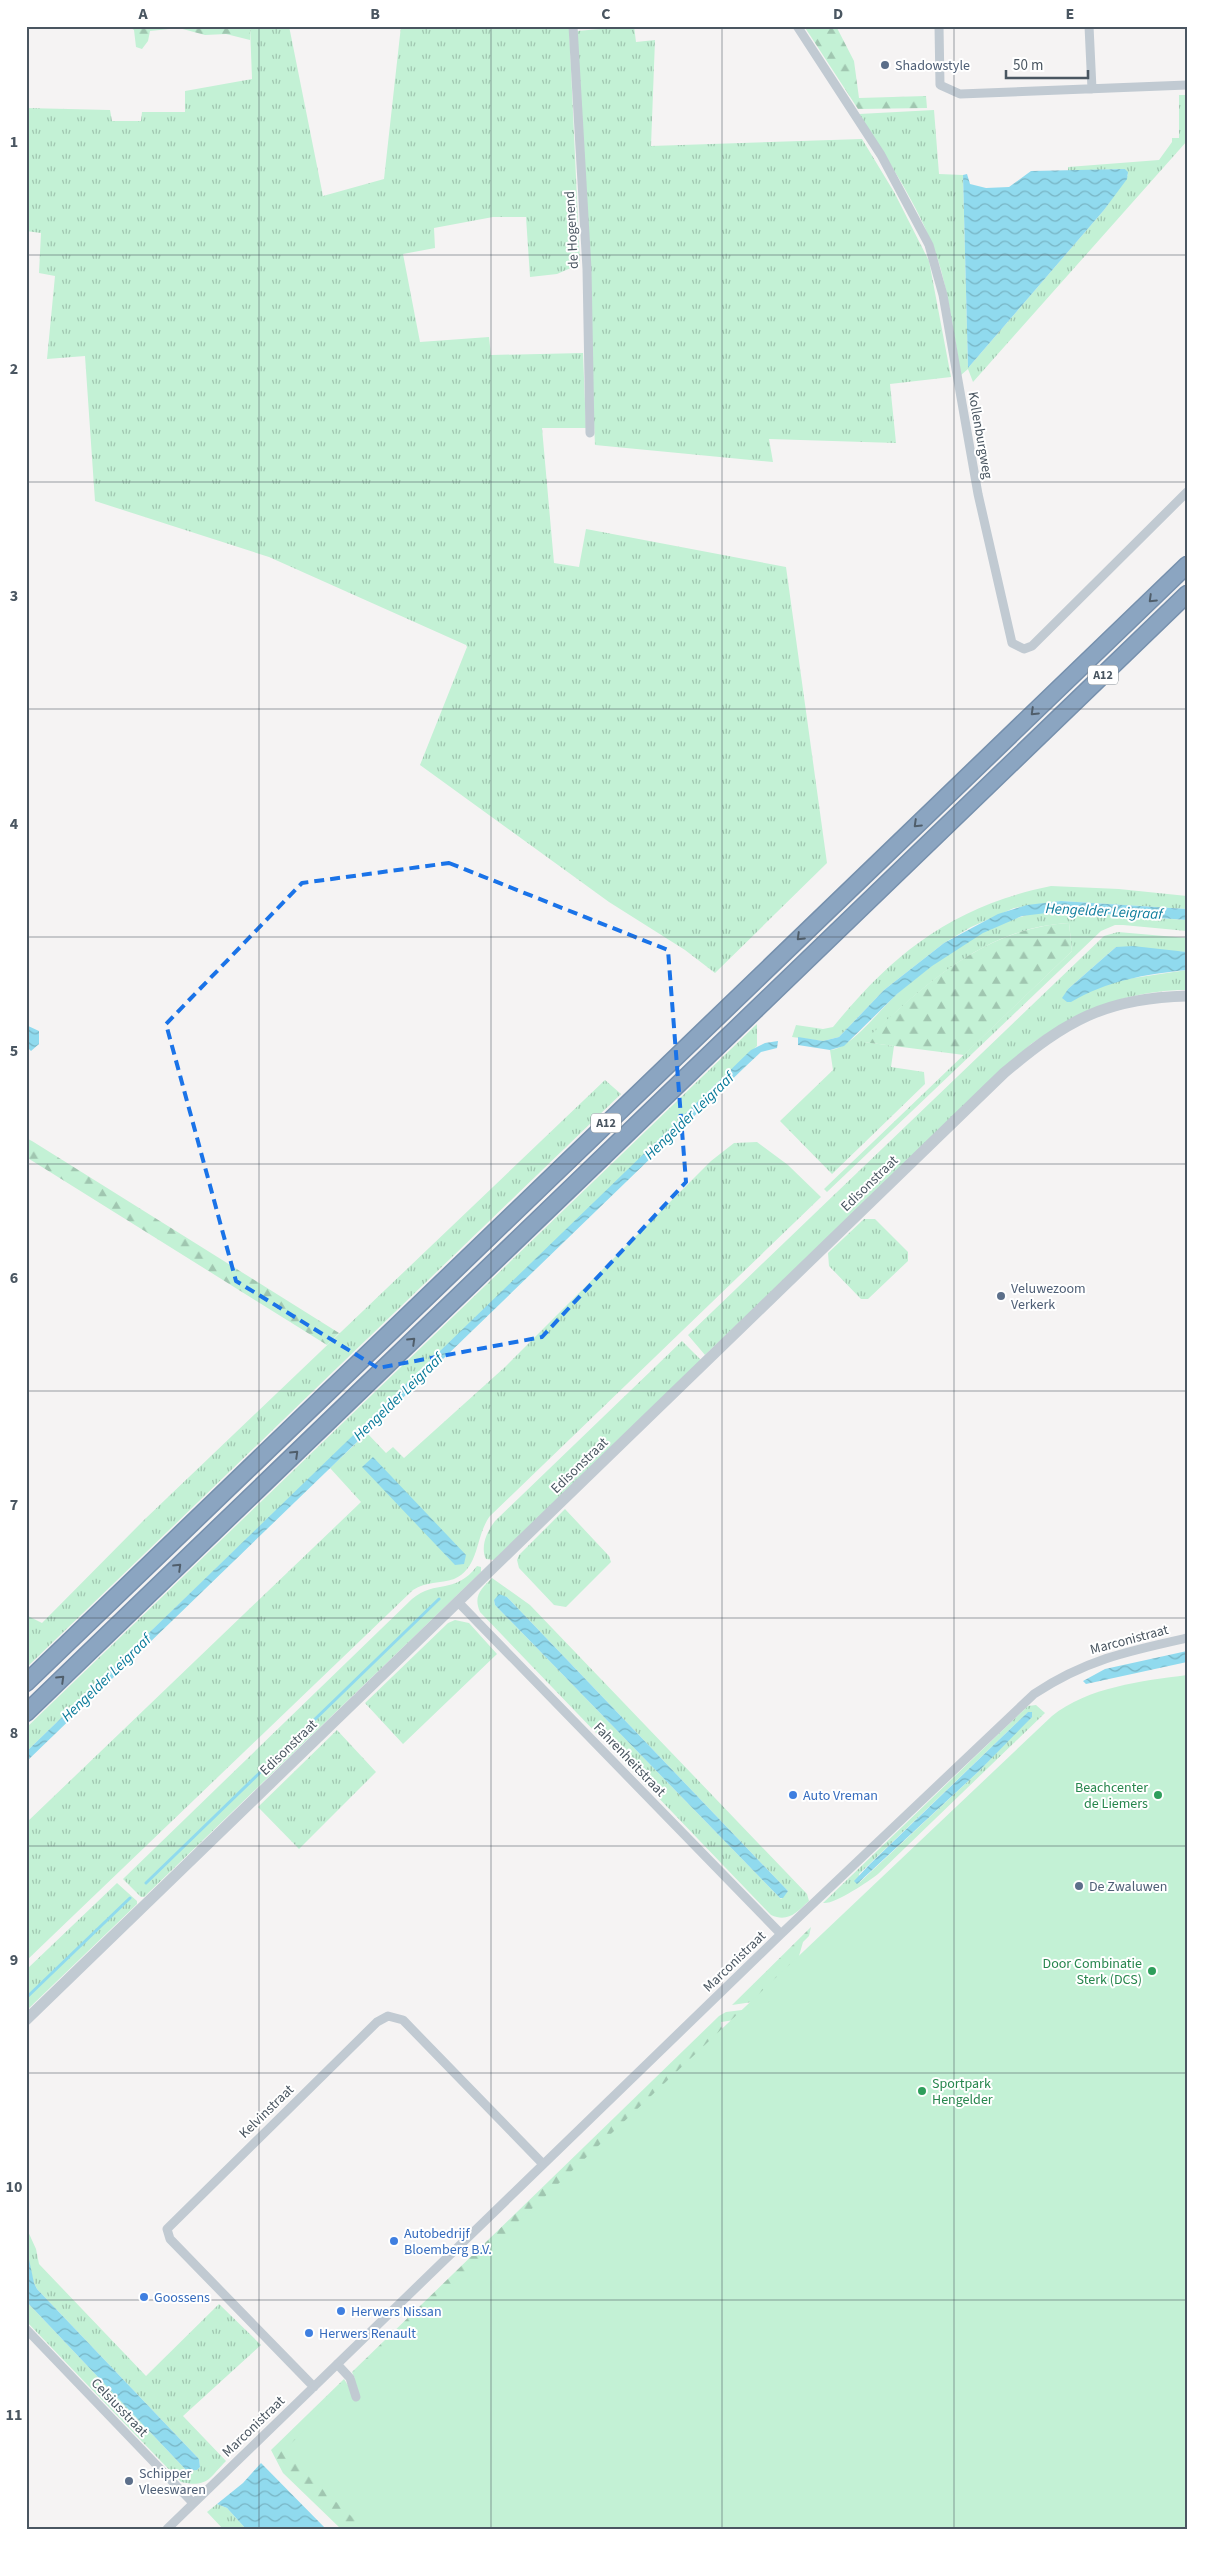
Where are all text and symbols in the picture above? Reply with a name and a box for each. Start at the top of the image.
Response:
text: A [137,3,148,25]
text: B [370,3,380,25]
text: C [601,3,611,25]
text: D [833,3,843,25]
text: E [1066,3,1074,25]
scale bar [1006,48,1088,80]
text: 50 m [1013,55,1043,76]
place label: Shadowstyle [895,56,970,76]
marker: Shadowstyle [879,59,891,71]
text: 1 [10,131,18,153]
street label: de Hogenend [560,190,584,269]
text: 2 [10,358,18,380]
street label: Kollenburgweg [963,390,998,480]
text: 3 [10,585,18,607]
one-way arrow [1148,593,1157,602]
road number: A12 [1088,666,1118,684]
one-way arrow [1031,706,1040,715]
text: 4 [10,813,19,835]
one-way arrow [914,818,923,827]
water label: Hengelder Leigraaf [1045,898,1165,925]
one-way arrow [797,931,806,940]
text: 5 [10,1040,18,1062]
water label: Hengelder Leigraaf [640,1067,740,1165]
road number: A12 [591,1114,621,1132]
street label: Edisonstraat [836,1151,903,1216]
text: 6 [10,1267,18,1289]
place label: Veluwezoom Verkerk [1011,1279,1086,1315]
marker: Veluwezoom Verkerk [995,1290,1007,1302]
one-way arrow [406,1338,415,1347]
water label: Hengelder Leigraaf [349,1348,449,1446]
street label: Edisonstraat [546,1433,613,1498]
one-way arrow [290,1451,299,1460]
text: 7 [10,1494,18,1516]
one-way arrow [173,1563,182,1572]
street label: Marconistraat [1088,1620,1171,1660]
water label: Hengelder Leigraaf [57,1629,157,1727]
one-way arrow [56,1676,65,1685]
street label: Edisonstraat [255,1715,322,1780]
street label: Fahrenheitstraat [589,1718,670,1802]
text: 8 [10,1722,18,1744]
place label: Beachcenter de Liemers [1075,1778,1148,1814]
place label: Auto Vreman [803,1786,878,1806]
marker: Auto Vreman [787,1789,799,1801]
marker: Beachcenter de Liemers [1152,1789,1164,1801]
place label: De Zwaluwen [1089,1877,1167,1897]
marker: De Zwaluwen [1073,1880,1085,1892]
street label: Marconistraat [699,1926,771,1997]
text: 9 [10,1949,18,1971]
place label: Door Combinatie Sterk (DCS) [1043,1954,1142,1990]
marker: Door Combinatie Sterk (DCS) [1146,1965,1158,1977]
place label: Sportpark Hengelder [932,2074,993,2110]
street label: Kelvinstraat [235,2080,299,2143]
marker: Sportpark Hengelder [916,2085,928,2097]
text: 10 [6,2176,22,2198]
place label: Autobedrijf Bloemberg B.V. [404,2224,492,2260]
marker: Autobedrijf Bloemberg B.V. [388,2235,400,2247]
place label: Goossens [154,2288,210,2308]
marker: Goossens [138,2291,150,2303]
place label: Herwers Nissan [351,2302,442,2322]
marker: Herwers Nissan [335,2305,347,2317]
place label: Herwers Renault [319,2324,416,2344]
marker: Herwers Renault [303,2327,315,2339]
street label: Celsiusstraat [86,2374,153,2442]
street label: Marconistraat [218,2391,290,2462]
text: 11 [6,2404,22,2426]
place label: Schipper Vleeswaren [139,2464,206,2500]
marker: Schipper Vleeswaren [123,2475,135,2487]

